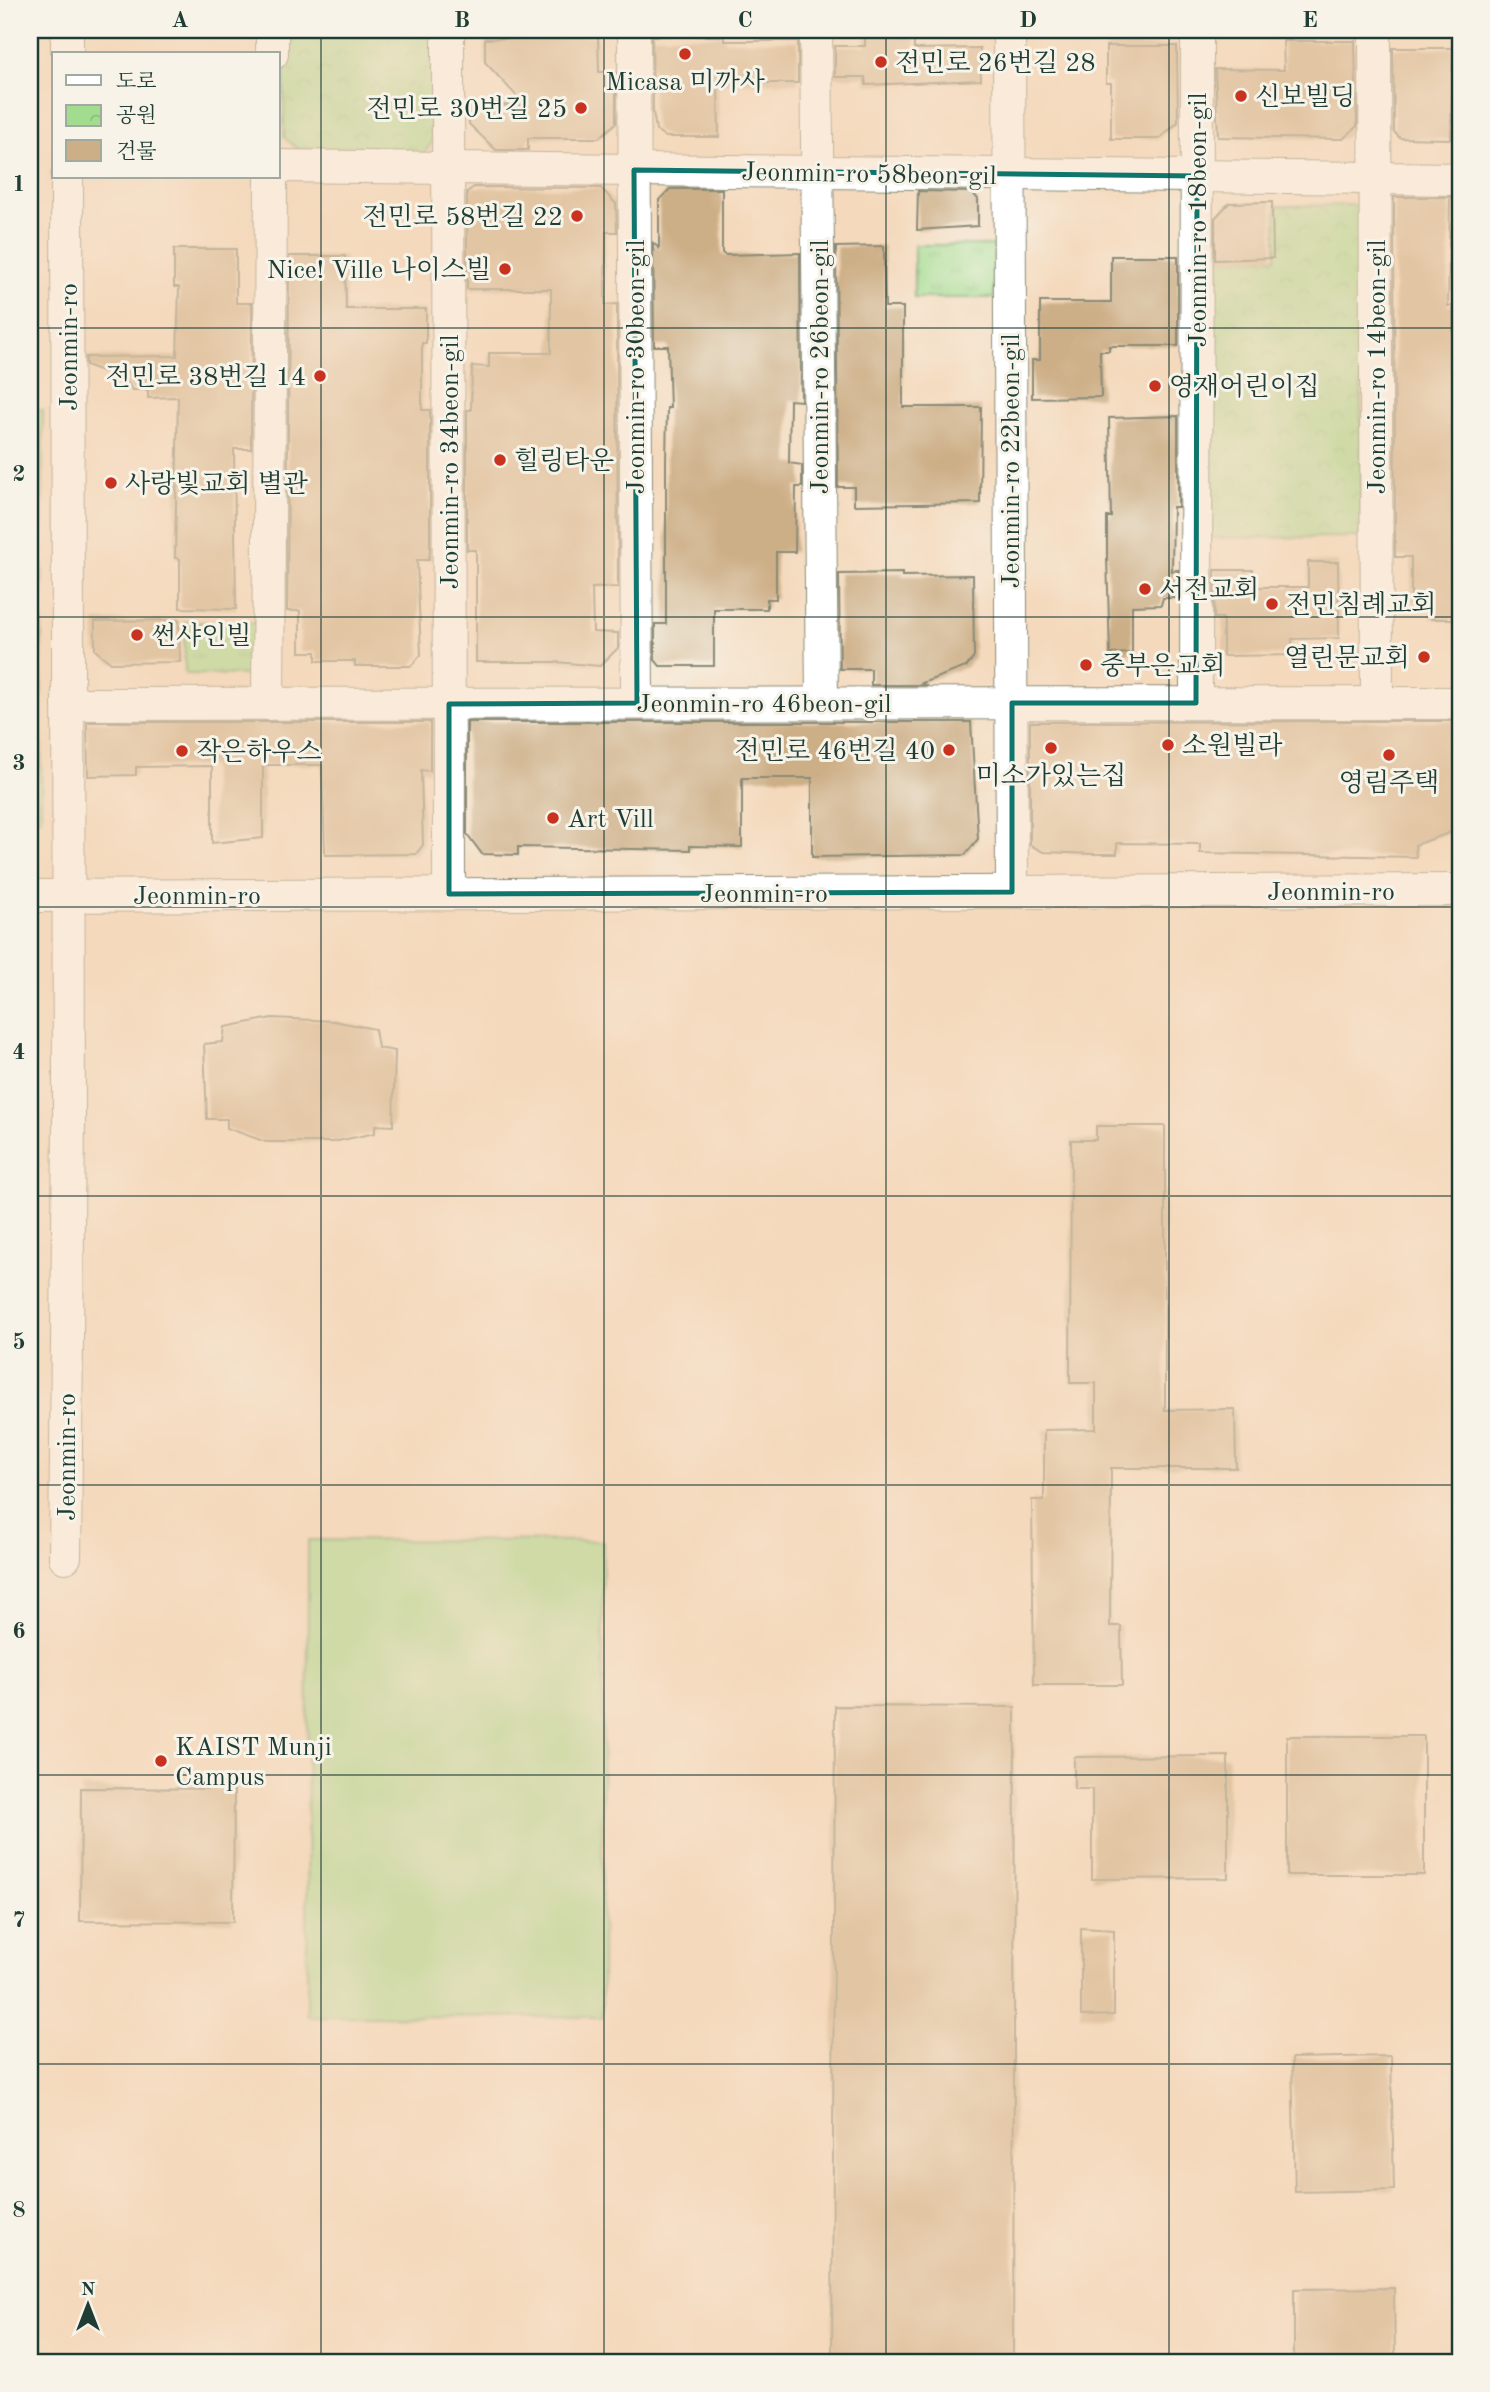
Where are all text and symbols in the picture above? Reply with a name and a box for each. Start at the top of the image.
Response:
text: A [171,9,189,32]
text: B [454,9,470,32]
text: C [737,9,753,32]
text: D [1019,9,1037,32]
text: E [1302,9,1318,32]
marker: Micasa 미까사 [677,46,693,62]
place label: 전민로 26번길 28 [895,49,1095,77]
legend [52,52,280,178]
marker: 전민로 26번길 28 [873,54,889,70]
place label: Micasa 미까사 [605,68,765,96]
text: 도로 [116,71,157,93]
place label: 신보빌딩 [1255,83,1355,111]
marker: 신보빌딩 [1233,88,1249,104]
street label: Jeonmin-ro 18beon-gil [1186,92,1212,348]
place label: 전민로 30번길 25 [367,95,567,123]
marker: 전민로 30번길 25 [573,100,589,116]
text: 공원 [116,104,157,127]
text: 건물 [116,140,157,163]
street label: Jeonmin-ro 58beon-gil [741,160,997,190]
text: 1 [12,173,26,196]
place label: 전민로 58번길 22 [363,203,563,231]
marker: 전민로 58번길 22 [569,208,585,224]
street label: Jeonmin-ro 30beon-gil [624,239,650,495]
street label: Jeonmin-ro 26beon-gil [808,239,834,495]
street label: Jeonmin-ro 14beon-gil [1365,239,1391,495]
place label: Nice! Ville 나이스빌 [266,256,491,284]
marker: Nice! Ville 나이스빌 [497,261,513,277]
street label: Jeonmin-ro [57,283,83,411]
street label: Jeonmin-ro 22beon-gil [999,333,1025,589]
street label: Jeonmin-ro 34beon-gil [438,334,464,590]
place label: 전민로 38번길 14 [106,363,306,391]
marker: 전민로 38번길 14 [312,368,328,384]
place label: 영재어린이집 [1169,373,1320,401]
marker: 영재어린이집 [1147,378,1163,394]
place label: 힐링타운 [514,447,614,475]
marker: 힐링타운 [492,452,508,468]
text: 2 [12,463,26,486]
place label: 사랑빛교회 별관 [125,470,308,498]
marker: 사랑빛교회 별관 [103,475,119,491]
place label: 서전교회 [1159,576,1259,604]
marker: 서전교회 [1137,581,1153,597]
place label: 전민침례교회 [1286,591,1437,619]
marker: 전민침례교회 [1264,596,1280,612]
place label: 썬샤인빌 [151,622,251,650]
marker: 썬샤인빌 [129,627,145,643]
place label: 열린문교회 [1284,644,1410,672]
marker: 열린문교회 [1416,649,1432,665]
place label: 중부은교회 [1100,652,1226,680]
marker: 중부은교회 [1078,657,1094,673]
street label: Jeonmin-ro 46beon-gil [636,692,892,718]
place label: 소원빌라 [1182,732,1283,760]
place label: 전민로 46번길 40 [735,737,935,765]
marker: 소원빌라 [1160,737,1176,753]
place label: 작은하우스 [196,738,322,766]
marker: 미소가있는집 [1043,740,1059,756]
marker: 전민로 46번길 40 [941,742,957,758]
marker: 작은하우스 [174,743,190,759]
marker: 영림주택 [1381,747,1397,763]
text: 3 [12,752,26,775]
place label: 미소가있는집 [976,762,1126,790]
place label: 영림주택 [1339,769,1439,797]
place label: Art Vill [567,807,654,833]
marker: Art Vill [545,810,561,826]
street label: Jeonmin-ro [1267,880,1395,906]
street label: Jeonmin-ro [700,882,828,908]
street label: Jeonmin-ro [133,884,261,910]
text: 4 [12,1041,26,1064]
text: 5 [12,1331,26,1354]
street label: Jeonmin-ro [55,1393,81,1521]
text: 6 [12,1620,26,1643]
place label: KAIST Munji Campus [175,1735,332,1791]
marker: KAIST Munji Campus [153,1753,169,1769]
text: 7 [12,1909,26,1932]
text: 8 [12,2199,26,2222]
north arrow [52,2270,122,2340]
text: N [81,2281,96,2300]

